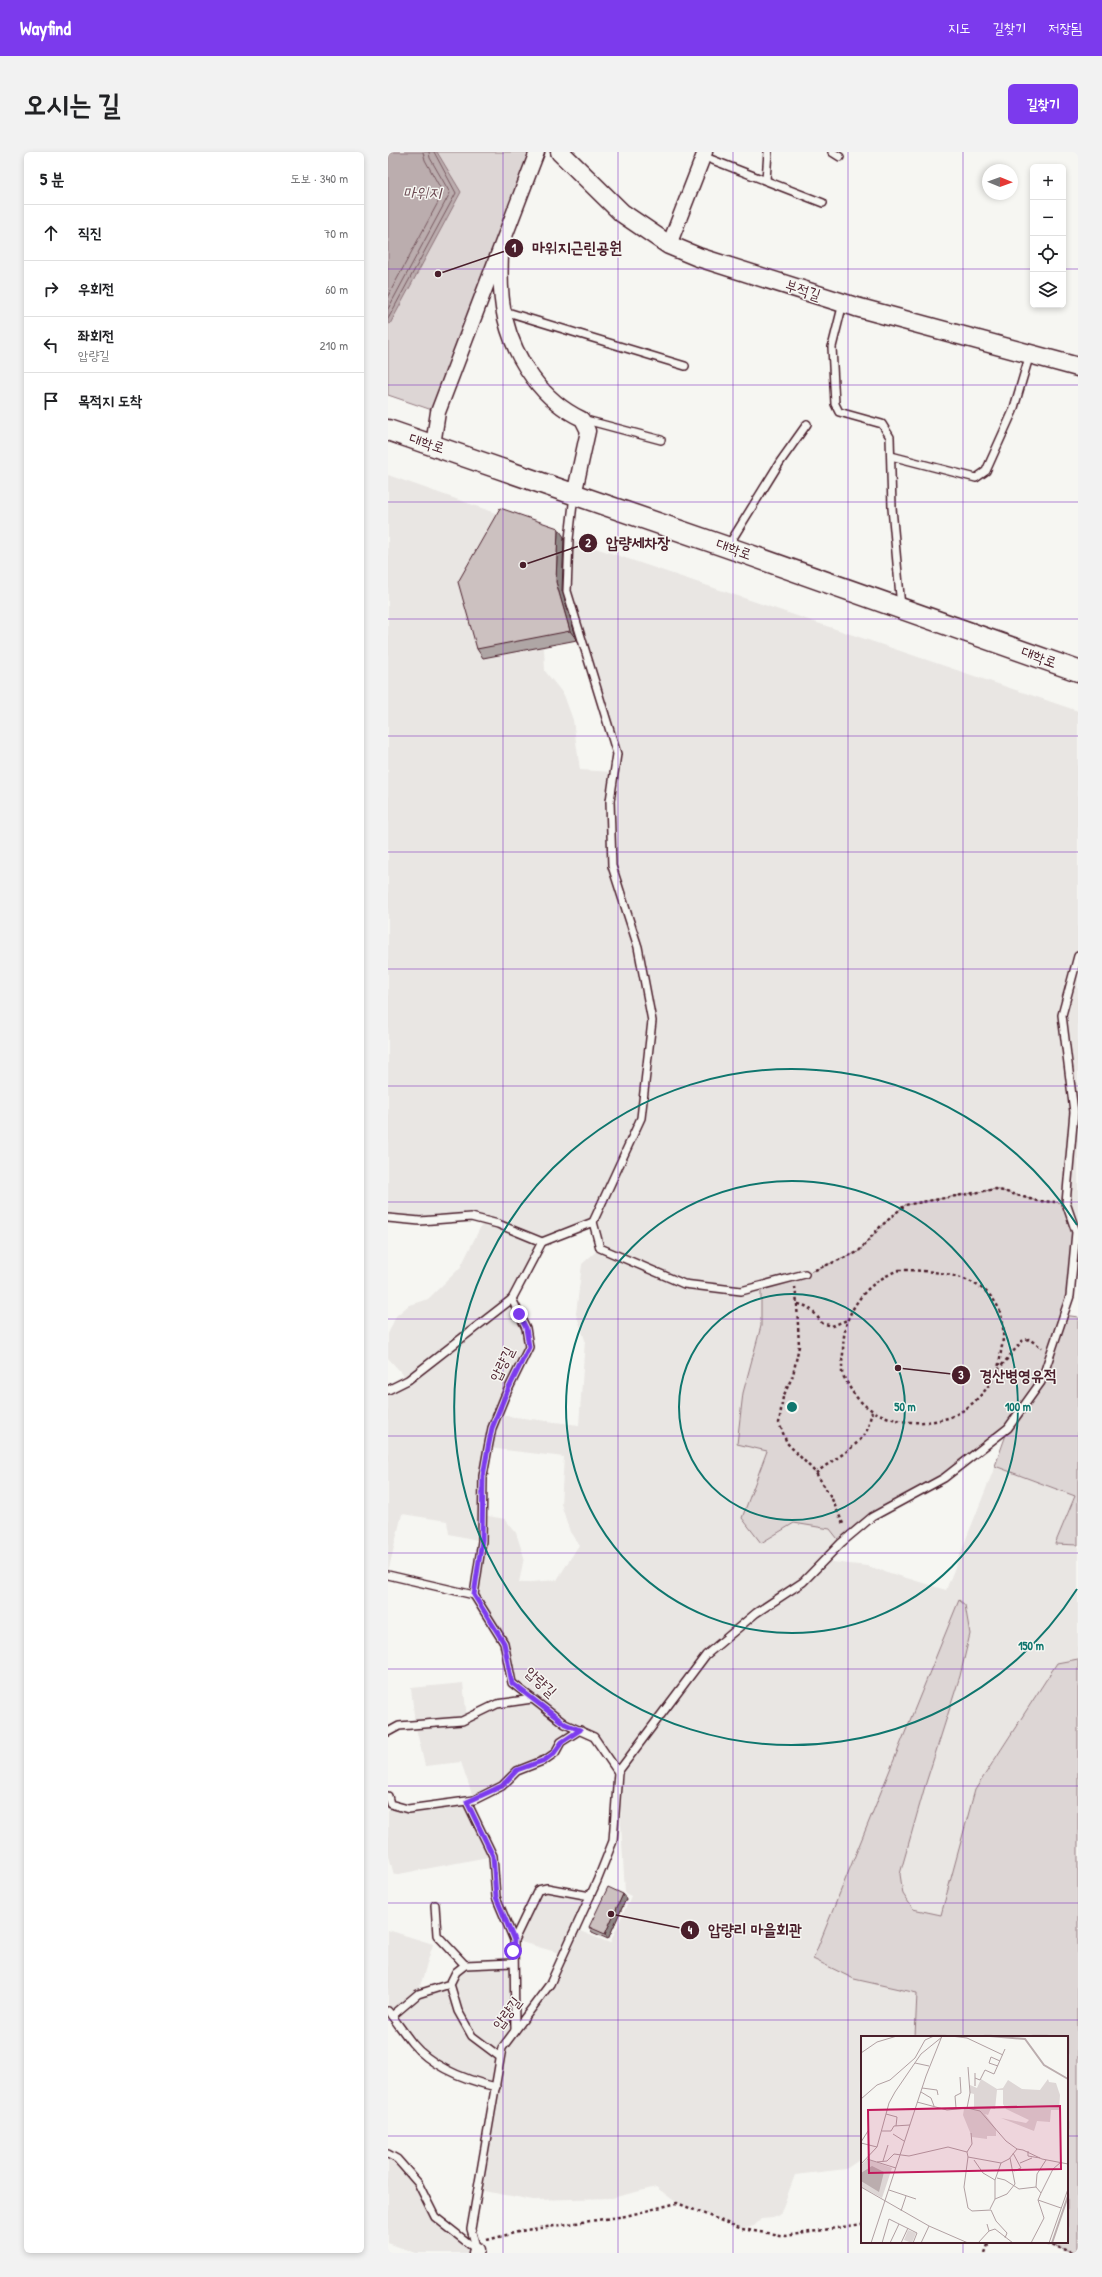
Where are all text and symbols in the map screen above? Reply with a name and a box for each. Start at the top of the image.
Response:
text: Wayfind [20,15,71,41]
text: 지도 [948,18,970,37]
text: 길찾기 [992,18,1026,37]
text: 저장됨 [1048,18,1082,37]
button: 길찾기 [1008,84,1078,124]
text: 오시는 길 [24,85,121,123]
north arrow [982,164,1018,200]
map controls [1030,164,1066,308]
button: + [1030,164,1066,200]
text: 5 분 [40,167,65,190]
text: 도보 · 340 m [290,169,348,187]
water label: 마위지 [403,181,443,203]
button: − [1030,200,1066,236]
icon: ahead [40,222,62,244]
text: 직진 [78,222,102,243]
text: 70 m [324,224,348,242]
callout: 마위지근린공원 [504,234,630,262]
text: 마위지근린공원 [532,236,622,258]
button: locate [1030,236,1066,272]
text: 1 [512,239,517,256]
button: layers [1030,272,1066,308]
street label: 부적길 [783,274,824,305]
icon: right [40,278,62,300]
text: 우회전 [78,278,114,299]
text: 60 m [325,280,348,298]
text: 좌회전 [78,325,114,346]
icon: left [40,334,62,356]
text: 210 m [320,336,348,354]
text: 압량길 [78,346,109,364]
icon: arrive [40,390,62,412]
text: 목적지 도착 [78,390,142,411]
street label: 대학로 [407,427,448,458]
callout: 압량세차장 [578,529,678,557]
text: 압량세차장 [606,531,670,553]
street label: 대학로 [714,533,755,564]
text: 2 [585,534,591,551]
street label: 대학로 [1019,640,1060,673]
route end [510,1305,528,1323]
street label: 압량길 [484,1343,519,1385]
callout: 경산병영유적 [951,1361,1065,1389]
text: 경산병영유적 [979,1364,1057,1386]
text: 3 [958,1366,964,1383]
text: 50 m [894,1398,916,1415]
text: 100 m [1005,1398,1031,1415]
centre of rings [785,1400,799,1414]
text: 150 m [1018,1637,1044,1654]
street label: 압량길 [521,1662,562,1702]
callout: 압량리 마을회관 [680,1916,810,1944]
text: 압량리 마을회관 [708,1918,802,1940]
text: 4 [688,1921,693,1938]
route start [504,1942,522,1960]
street label: 압량길 [487,1992,526,2033]
inset map [861,2036,1068,2243]

